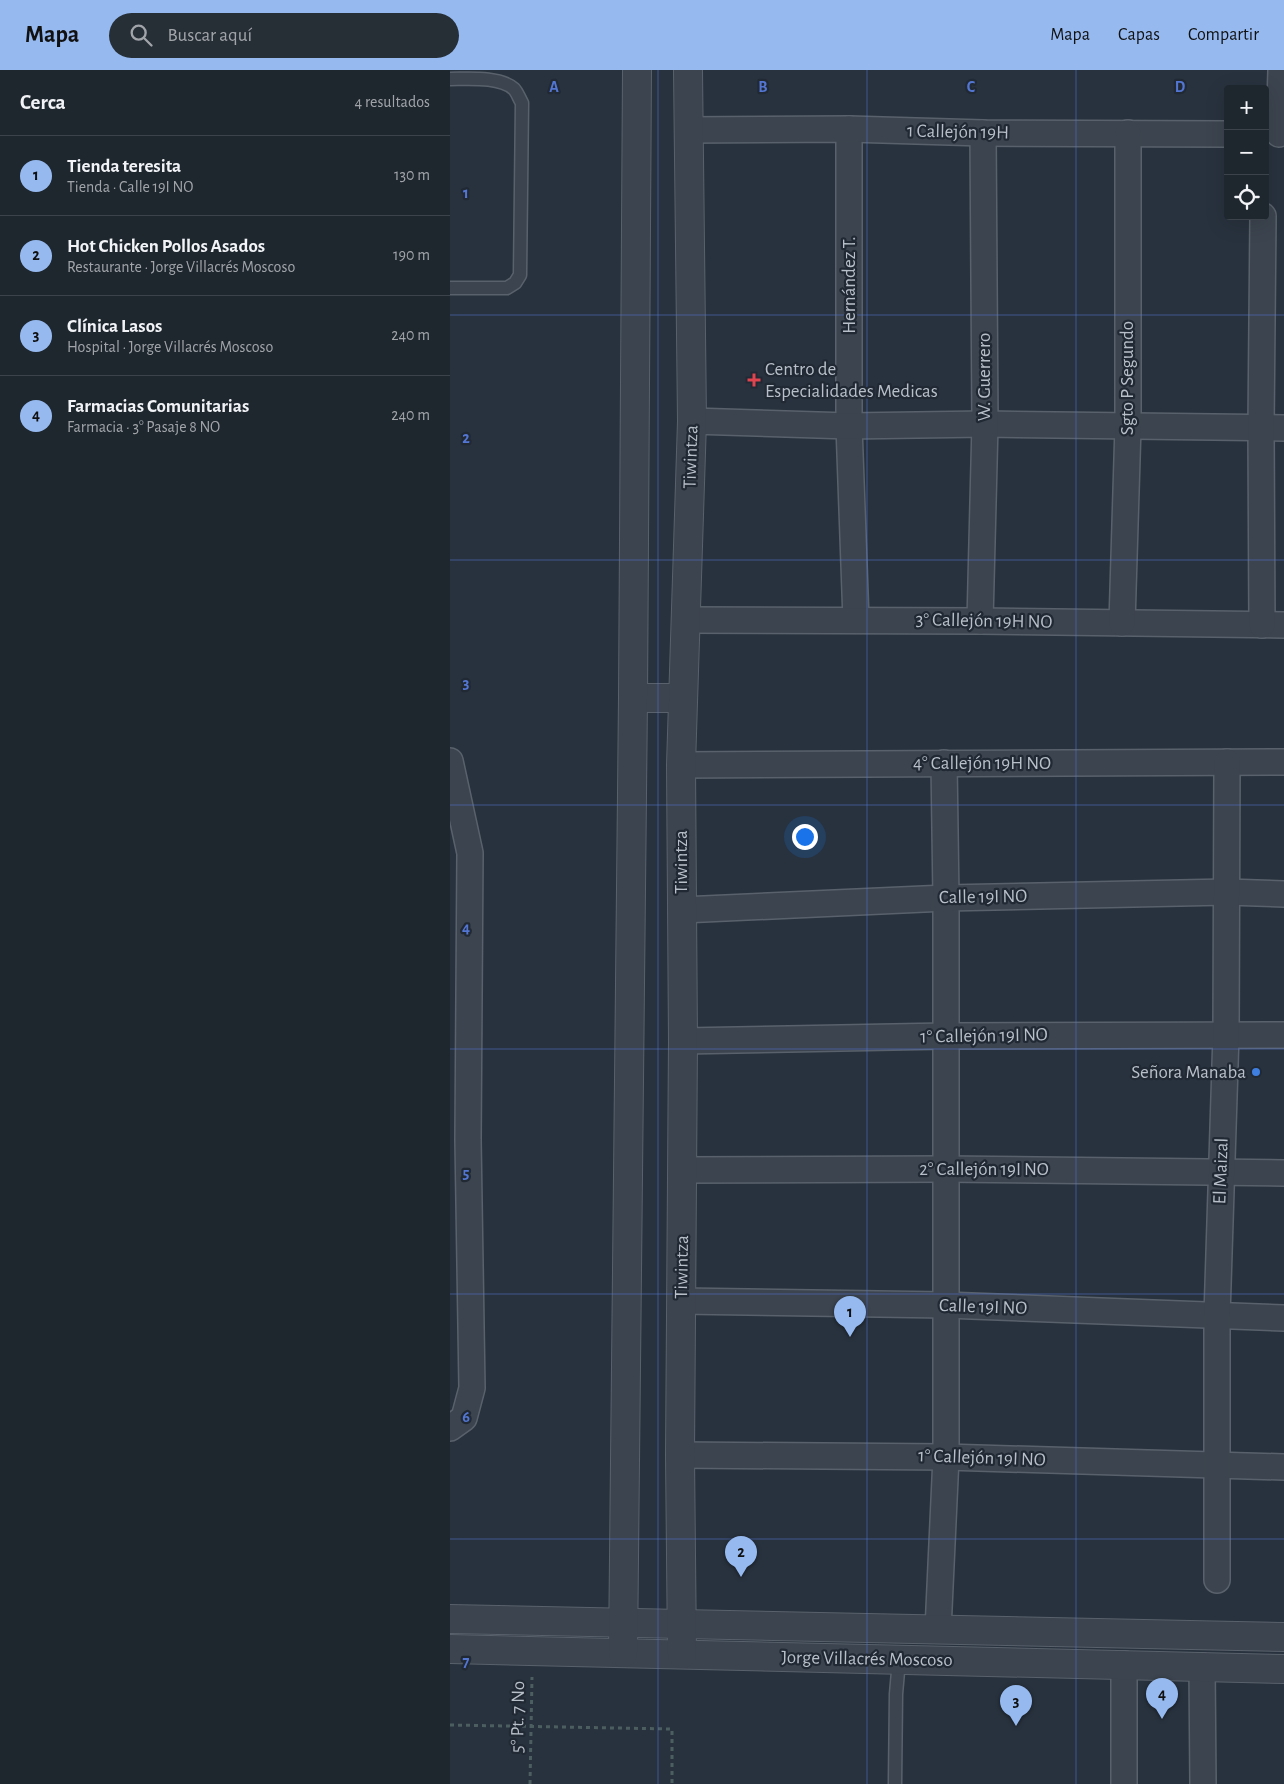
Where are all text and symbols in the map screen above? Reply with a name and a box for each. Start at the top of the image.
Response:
search box [109,13,459,58]
icon: search [127,21,155,49]
text: Mapa [25,23,79,47]
text: Buscar aquí [167,26,252,45]
text: Mapa [1050,26,1090,44]
text: Capas [1118,26,1160,44]
text: Compartir [1188,26,1259,44]
text: A [549,79,559,95]
text: B [758,79,768,95]
text: C [967,79,976,95]
text: D [1175,79,1186,95]
map controls [1224,85,1269,220]
button: + [1224,85,1269,130]
text: Cerca [20,92,66,113]
text: 4 resultados [355,94,430,110]
street label: 1 Callejón 19H [907,122,1009,142]
button: − [1224,130,1269,175]
text: Tienda teresita [67,157,181,176]
text: 1 [33,167,39,183]
text: 130 m [394,167,430,183]
button: locate [1224,175,1269,220]
text: Tienda · Calle 19I NO [67,179,193,195]
text: 1 [463,185,469,201]
street label: Hernández T. [840,236,859,334]
text: Hot Chicken Pollos Asados [67,237,265,256]
text: 2 [32,247,40,263]
text: 190 m [393,247,430,263]
text: Restaurante · Jorge Villacrés Moscoso [67,259,295,275]
text: Clínica Lasos [67,317,162,336]
street label: Sgto P Segundo [1118,321,1137,435]
text: 3 [33,327,39,343]
text: 240 m [391,327,430,343]
street label: W. Guerrero [975,333,994,421]
text: Hospital · Jorge Villacrés Moscoso [67,339,273,355]
place label: Centro de Especialidades Medicas [765,360,938,401]
marker: Centro de Especialidades Medicas [747,373,761,387]
text: Farmacias Comunitarias [67,397,249,416]
text: 4 [32,407,40,423]
text: 240 m [391,407,430,423]
text: Farmacia · 3° Pasaje 8 NO [67,419,220,435]
street label: Tiwintza [680,425,702,489]
text: 2 [462,430,470,446]
street label: 3° Callejón 19H NO [915,610,1053,632]
text: 3 [463,675,470,691]
street label: 4° Callejón 19H NO [913,754,1051,773]
your location [792,824,818,850]
street label: Tiwintza [672,830,691,894]
street label: Calle 19I NO [939,887,1027,907]
text: 4 [462,920,470,936]
street label: 1° Callejón 19I NO [920,1025,1048,1047]
place label: Señora Manaba [1131,1063,1246,1082]
marker: Señora Manaba [1250,1066,1262,1078]
street label: El Maizal [1210,1137,1232,1205]
street label: 2° Callejón 19I NO [919,1160,1049,1179]
text: 5 [463,1165,470,1181]
street label: Tiwintza [672,1235,692,1299]
pin: 1 [834,1296,866,1337]
street label: Calle 19I NO [939,1296,1027,1318]
text: 6 [462,1409,470,1425]
street label: 1° Callejón 19I NO [918,1446,1046,1470]
pin: 2 [725,1536,757,1577]
street label: Jorge Villacrés Moscoso [781,1648,953,1670]
text: 7 [463,1654,470,1670]
pin: 4 [1146,1678,1178,1719]
street label: 5° Pt. 7 No [508,1681,528,1753]
pin: 3 [1000,1685,1032,1726]

